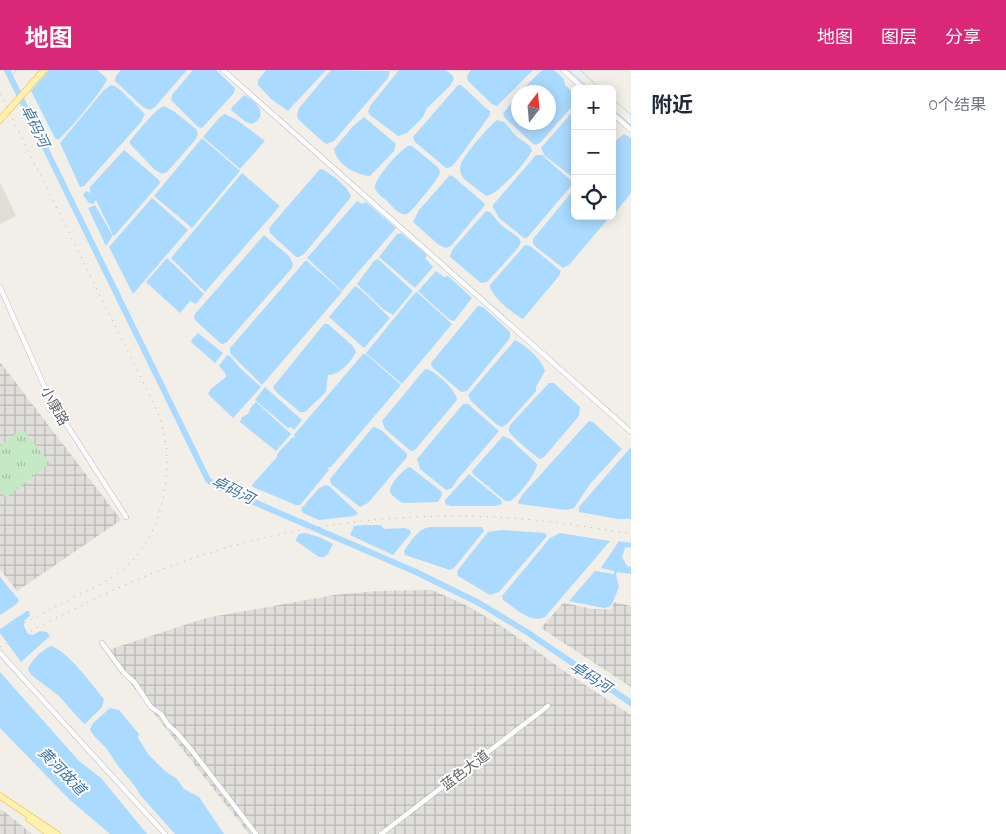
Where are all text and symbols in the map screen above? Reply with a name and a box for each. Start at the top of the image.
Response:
text: 地图 [25,23,73,52]
text: 地图 [817,26,853,47]
text: 图层 [881,26,917,47]
text: 分享 [945,26,981,47]
north arrow [511,85,556,130]
map controls [571,85,616,220]
button: + [571,85,616,130]
text: 附近 [651,92,693,117]
text: 0个结果 [928,95,986,114]
water label: 卓码河 [17,102,54,153]
button: − [571,130,616,175]
button: locate [571,175,616,220]
street label: 小康路 [38,384,72,428]
water label: 卓码河 [209,472,260,510]
water label: 卓码河 [567,657,617,698]
water label: 黄河故道 [34,743,91,800]
street label: 蓝色大道 [438,747,492,793]

